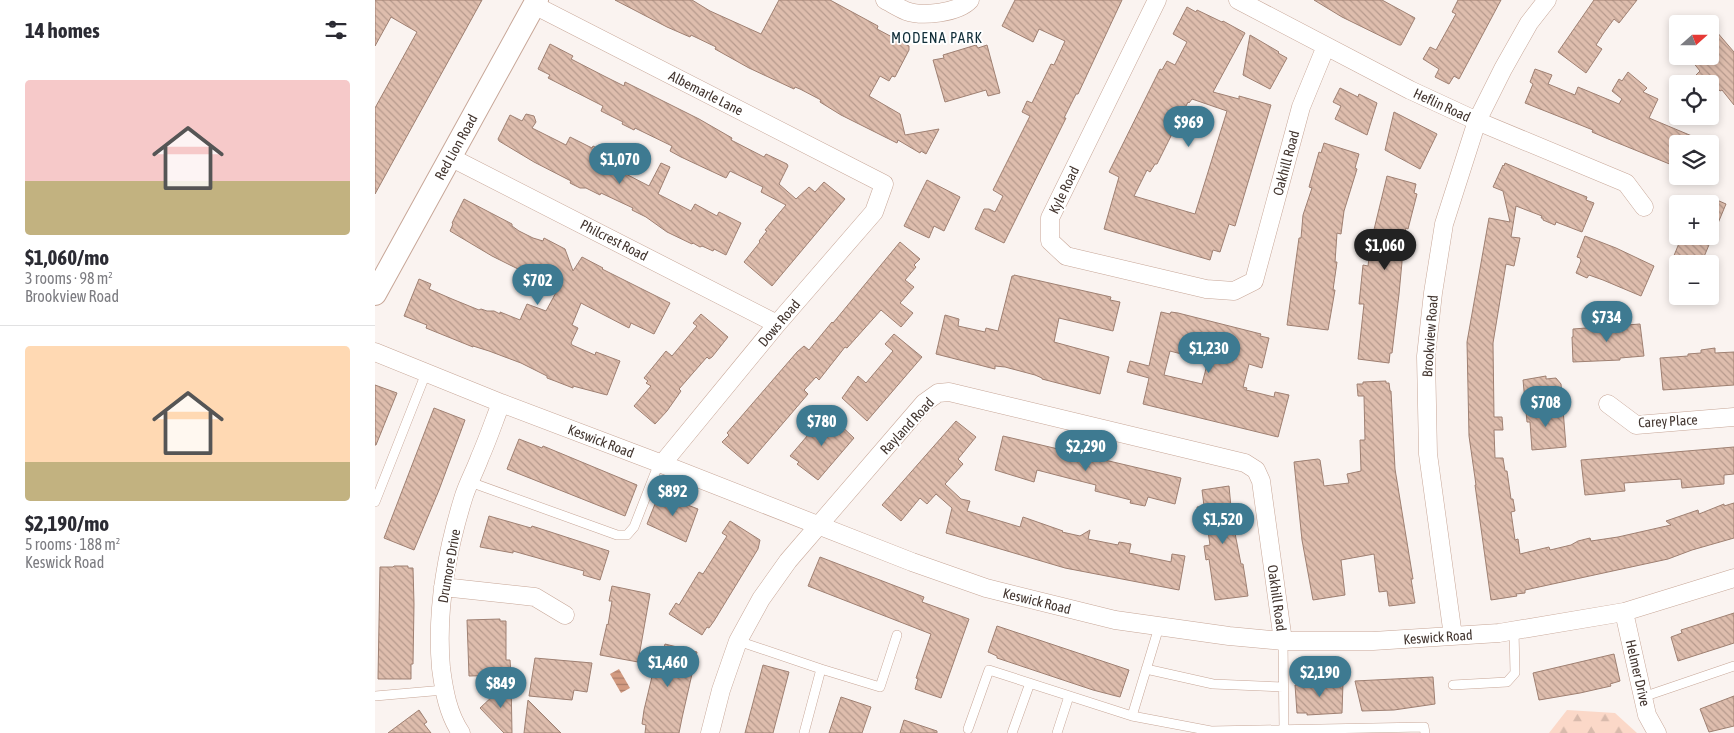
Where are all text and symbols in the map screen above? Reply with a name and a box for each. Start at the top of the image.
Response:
north arrow [1669,15,1719,65]
map controls [1669,15,1719,305]
icon: filters [322,16,350,44]
text: 14 homes [25,18,100,42]
district label: MODENA PARK [891,29,983,46]
street label: Albemarle Lane [666,67,746,119]
button: locate [1669,75,1719,125]
street label: Heflin Road [1411,85,1473,125]
pin: $969 [1159,106,1219,148]
street label: Red Lion Road [431,111,481,183]
icon: home [143,113,233,203]
text: $969 [1174,113,1204,131]
street label: Oakhill Road [1270,129,1302,197]
button: layers [1669,135,1719,185]
pin: $1,070 [579,142,661,185]
text: $1,070 [600,150,640,168]
street label: Kyle Road [1046,164,1082,216]
button: + [1669,195,1719,245]
street label: Philcrest Road [578,216,650,264]
pin: $1,060 [1344,228,1426,271]
text: $1,060 [1365,236,1405,254]
text: $1,060/mo [25,245,109,269]
button: − [1669,255,1719,305]
pin: $702 [508,264,568,306]
text: 3 rooms · 98 m² [25,269,113,287]
text: $702 [523,271,553,289]
text: Brookview Road [25,287,119,305]
street label: Brookview Road [1419,294,1441,378]
street label: Dows Road [755,296,803,350]
pin: $734 [1577,300,1637,343]
text: $734 [1592,308,1622,326]
pin: $1,230 [1168,332,1250,374]
text: $1,230 [1189,339,1229,357]
icon: home [143,378,233,468]
pin: $708 [1516,386,1576,428]
text: $708 [1531,393,1561,411]
street label: Rayland Road [877,394,937,458]
pin: $780 [792,404,852,447]
street label: Carey Place [1638,411,1698,431]
text: $780 [807,412,837,430]
street label: Keswick Road [566,421,636,461]
pin: $2,290 [1045,430,1127,472]
text: $2,290 [1066,437,1106,455]
pin: $892 [643,474,703,517]
text: $892 [658,482,688,500]
pin: $1,520 [1182,502,1264,545]
text: $1,520 [1203,510,1243,528]
text: $2,190/mo [25,511,109,535]
street label: Drumore Drive [435,528,463,604]
text: 5 rooms · 188 m² [25,535,120,553]
text: Keswick Road [25,553,104,571]
street label: Oakhill Road [1264,564,1290,632]
street label: Keswick Road [1001,585,1073,617]
street label: Keswick Road [1403,627,1473,647]
street label: Helmer Drive [1623,638,1653,708]
pin: $1,460 [627,646,709,688]
text: $1,460 [648,653,688,671]
pin: $2,190 [1279,656,1361,698]
text: $2,190 [1300,663,1340,681]
pin: $849 [471,666,531,709]
text: $849 [486,674,516,692]

